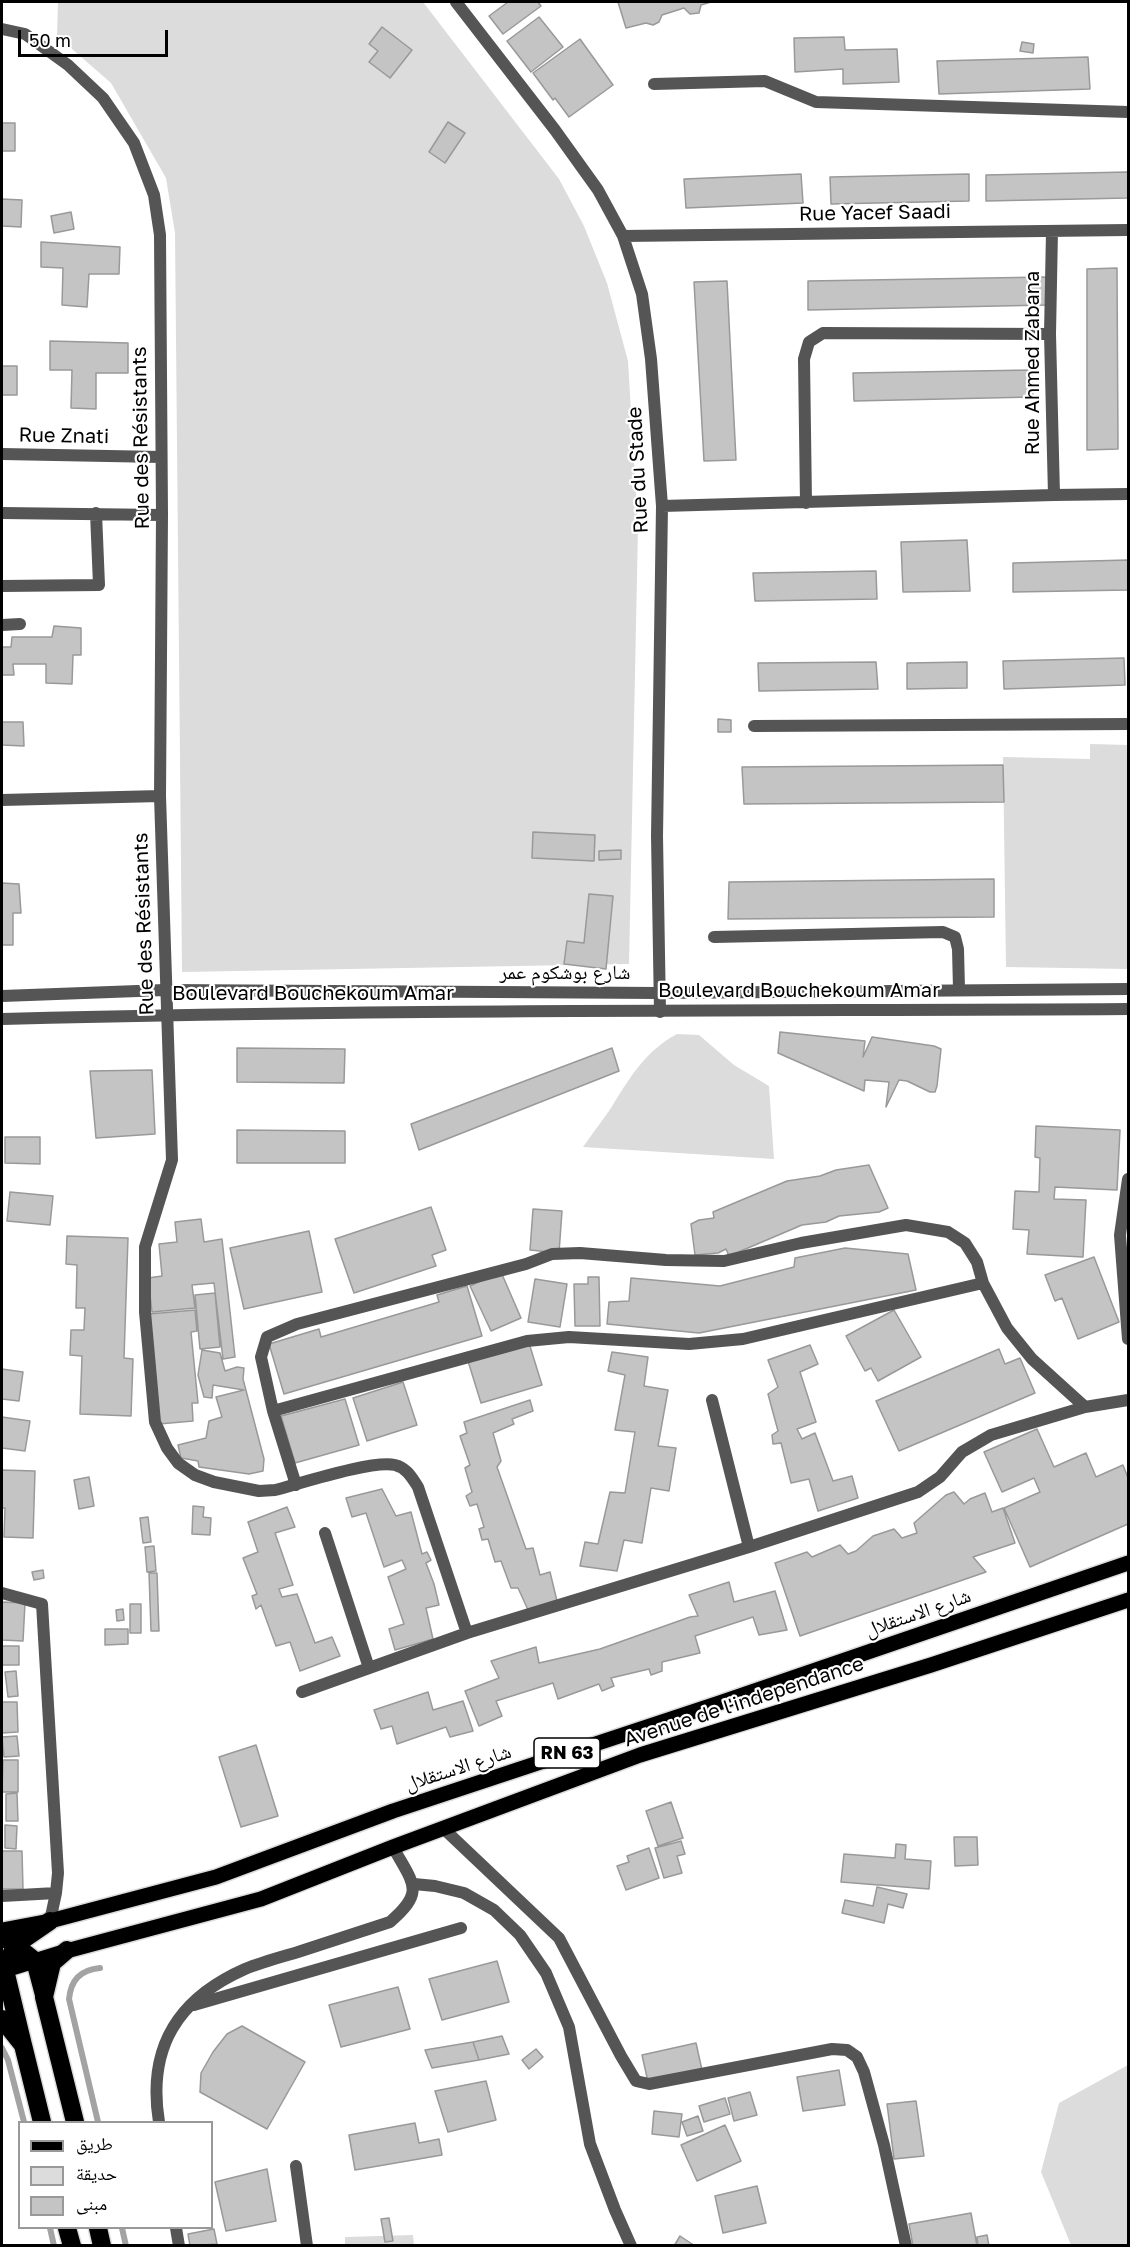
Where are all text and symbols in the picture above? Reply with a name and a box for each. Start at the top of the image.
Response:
scale bar [21,18,171,56]
text: 50 m [29,29,71,51]
street label: Rue Yacef Saadi [799,200,951,226]
street label: Rue Ahmed Zabana [1021,271,1045,455]
street label: Rue des Résistants [127,346,155,530]
street label: Rue du Stade [623,406,653,534]
street label: Rue Znati [18,423,110,449]
street label: Rue des Résistants [129,832,159,1016]
street label: شارع بوشكوم عمر [500,961,630,985]
street label: Boulevard Bouchekoum Amar [658,979,940,1003]
street label: Boulevard Bouchekoum Amar [172,982,454,1006]
street label: شارع الاستقلال [862,1584,974,1642]
street label: Avenue de l'independance [621,1652,867,1752]
road number: RN 63 [534,1738,600,1768]
street label: شارع الاستقلال [402,1740,514,1796]
legend [18,2121,213,2229]
text: طريق [76,2132,113,2154]
text: حديقة [76,2162,117,2184]
text: مبنى [76,2192,107,2214]

